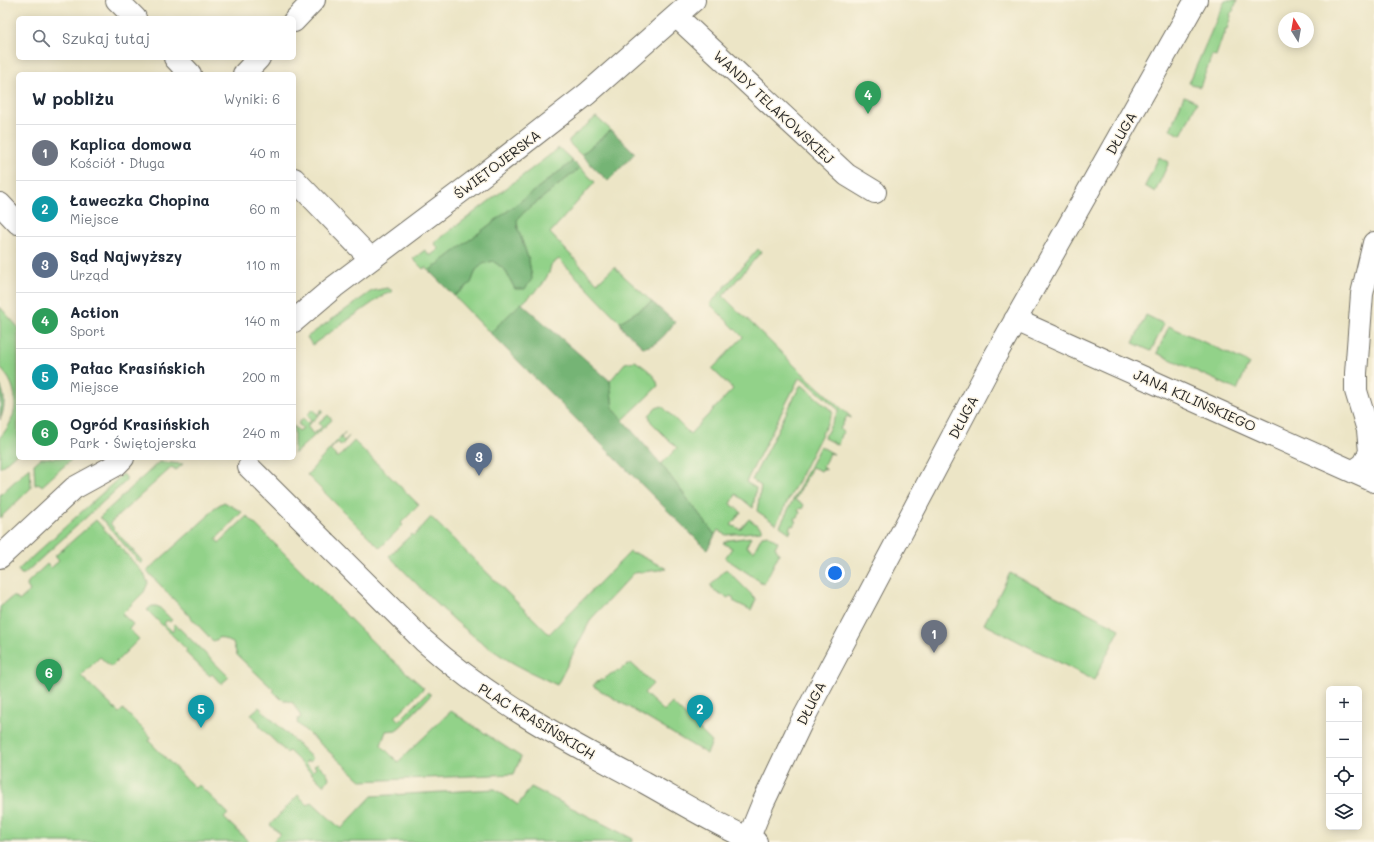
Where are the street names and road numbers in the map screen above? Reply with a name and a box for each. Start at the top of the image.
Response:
street label: WANDY TELAKOWSKIEJ [710,46,839,168]
street label: DŁUGA [1101,108,1141,158]
street label: ŚWIĘTOJERSKA [450,125,544,203]
street label: JANA KILIŃSKIEGO [1131,364,1259,436]
street label: DŁUGA [944,392,982,442]
street label: DŁUGA [792,678,830,728]
street label: PLAC KRASIŃSKICH [475,679,599,763]

